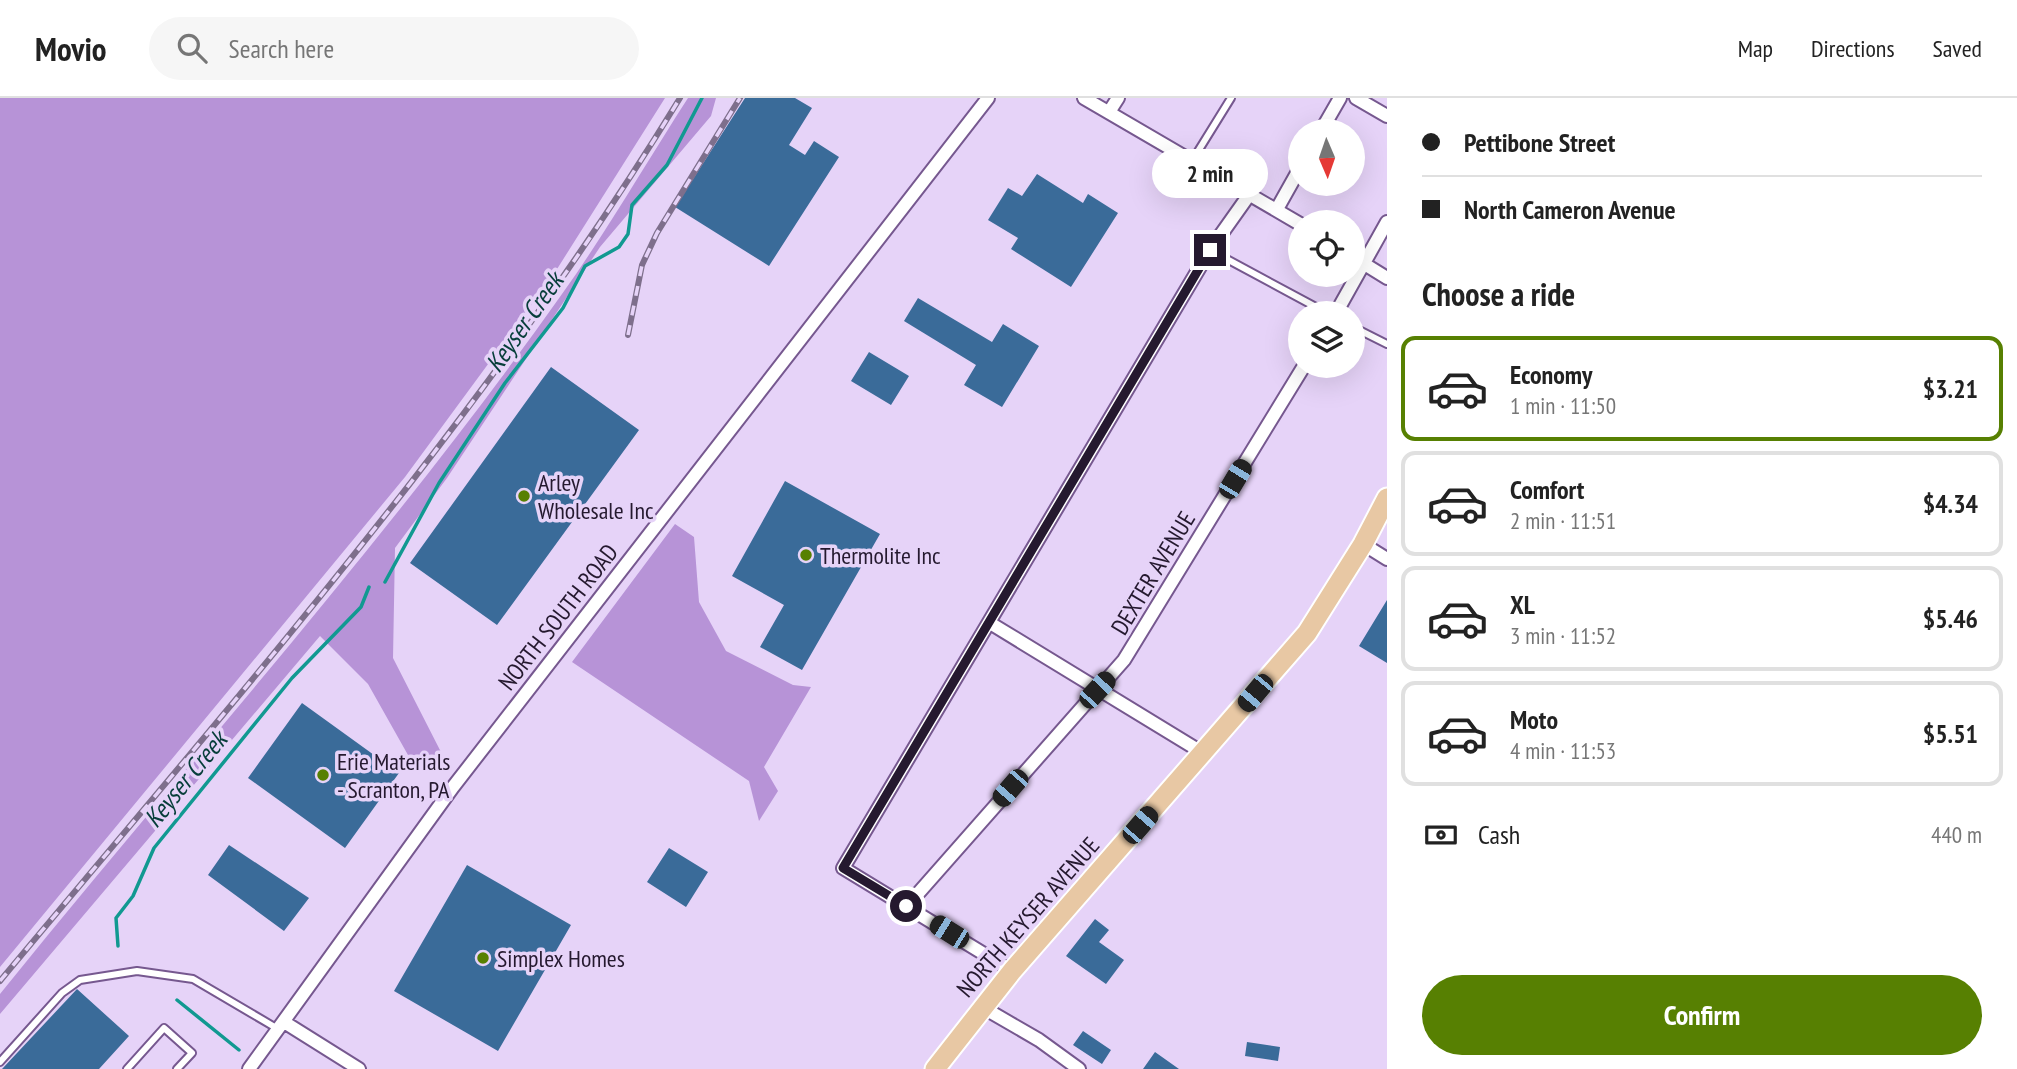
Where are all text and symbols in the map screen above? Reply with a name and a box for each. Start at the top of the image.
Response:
search box [149,17,639,80]
text: Movio [35,27,107,70]
icon: search [173,29,211,67]
text: Search here [229,32,334,65]
text: Map [1738,33,1773,64]
text: Directions [1811,33,1895,64]
text: Saved [1933,33,1982,64]
north arrow [1288,119,1365,196]
map controls [1288,119,1365,378]
text: Pettibone Street [1464,126,1615,159]
callout: 2 min [1152,149,1268,198]
text: 2 min [1187,159,1233,188]
text: North Cameron Avenue [1464,193,1676,226]
button: locate [1288,210,1365,287]
route end [1194,234,1226,266]
water label: Keyser Creek [478,263,572,378]
text: Choose a ride [1422,273,1575,315]
button: layers [1288,301,1365,378]
icon: car [1426,357,1489,420]
text: Economy [1510,358,1592,391]
text: $3.21 [1923,372,1978,405]
text: 1 min · 11:50 [1510,391,1616,420]
car [1216,456,1255,502]
place label: Arley Wholesale Inc [538,467,654,526]
icon: car [1426,472,1489,535]
text: Comfort [1510,473,1584,506]
text: $4.34 [1923,487,1978,520]
marker: Arley Wholesale Inc [516,488,532,504]
street label: DEXTER AVENUE [1104,506,1202,640]
text: 2 min · 11:51 [1510,506,1616,535]
street label: NORTH SOUTH ROAD [491,538,625,696]
place label: Thermolite Inc [820,540,941,571]
marker: Thermolite Inc [798,547,814,563]
icon: car [1426,587,1489,650]
text: XL [1510,588,1535,621]
text: $5.46 [1923,602,1978,635]
text: 3 min · 11:52 [1510,621,1616,650]
car [1075,667,1120,713]
car [1234,670,1277,716]
icon: car [1426,702,1489,765]
text: Moto [1510,703,1558,736]
text: $5.51 [1923,717,1978,750]
water label: Keyser Creek [136,722,236,834]
text: 4 min · 11:53 [1510,736,1616,765]
place label: Erie Materials - Scranton, PA [337,746,450,805]
car [989,765,1032,811]
marker: Erie Materials - Scranton, PA [315,767,331,783]
car [1119,802,1162,848]
icon: cash [1422,816,1460,854]
text: Cash [1478,818,1520,851]
text: 440 m [1931,820,1982,849]
street label: NORTH KEYSER AVENUE [950,830,1106,1004]
route start [890,890,922,922]
car [926,912,973,952]
place label: Simplex Homes [497,943,625,974]
marker: Simplex Homes [475,950,491,966]
button: Confirm [1422,975,1982,1055]

